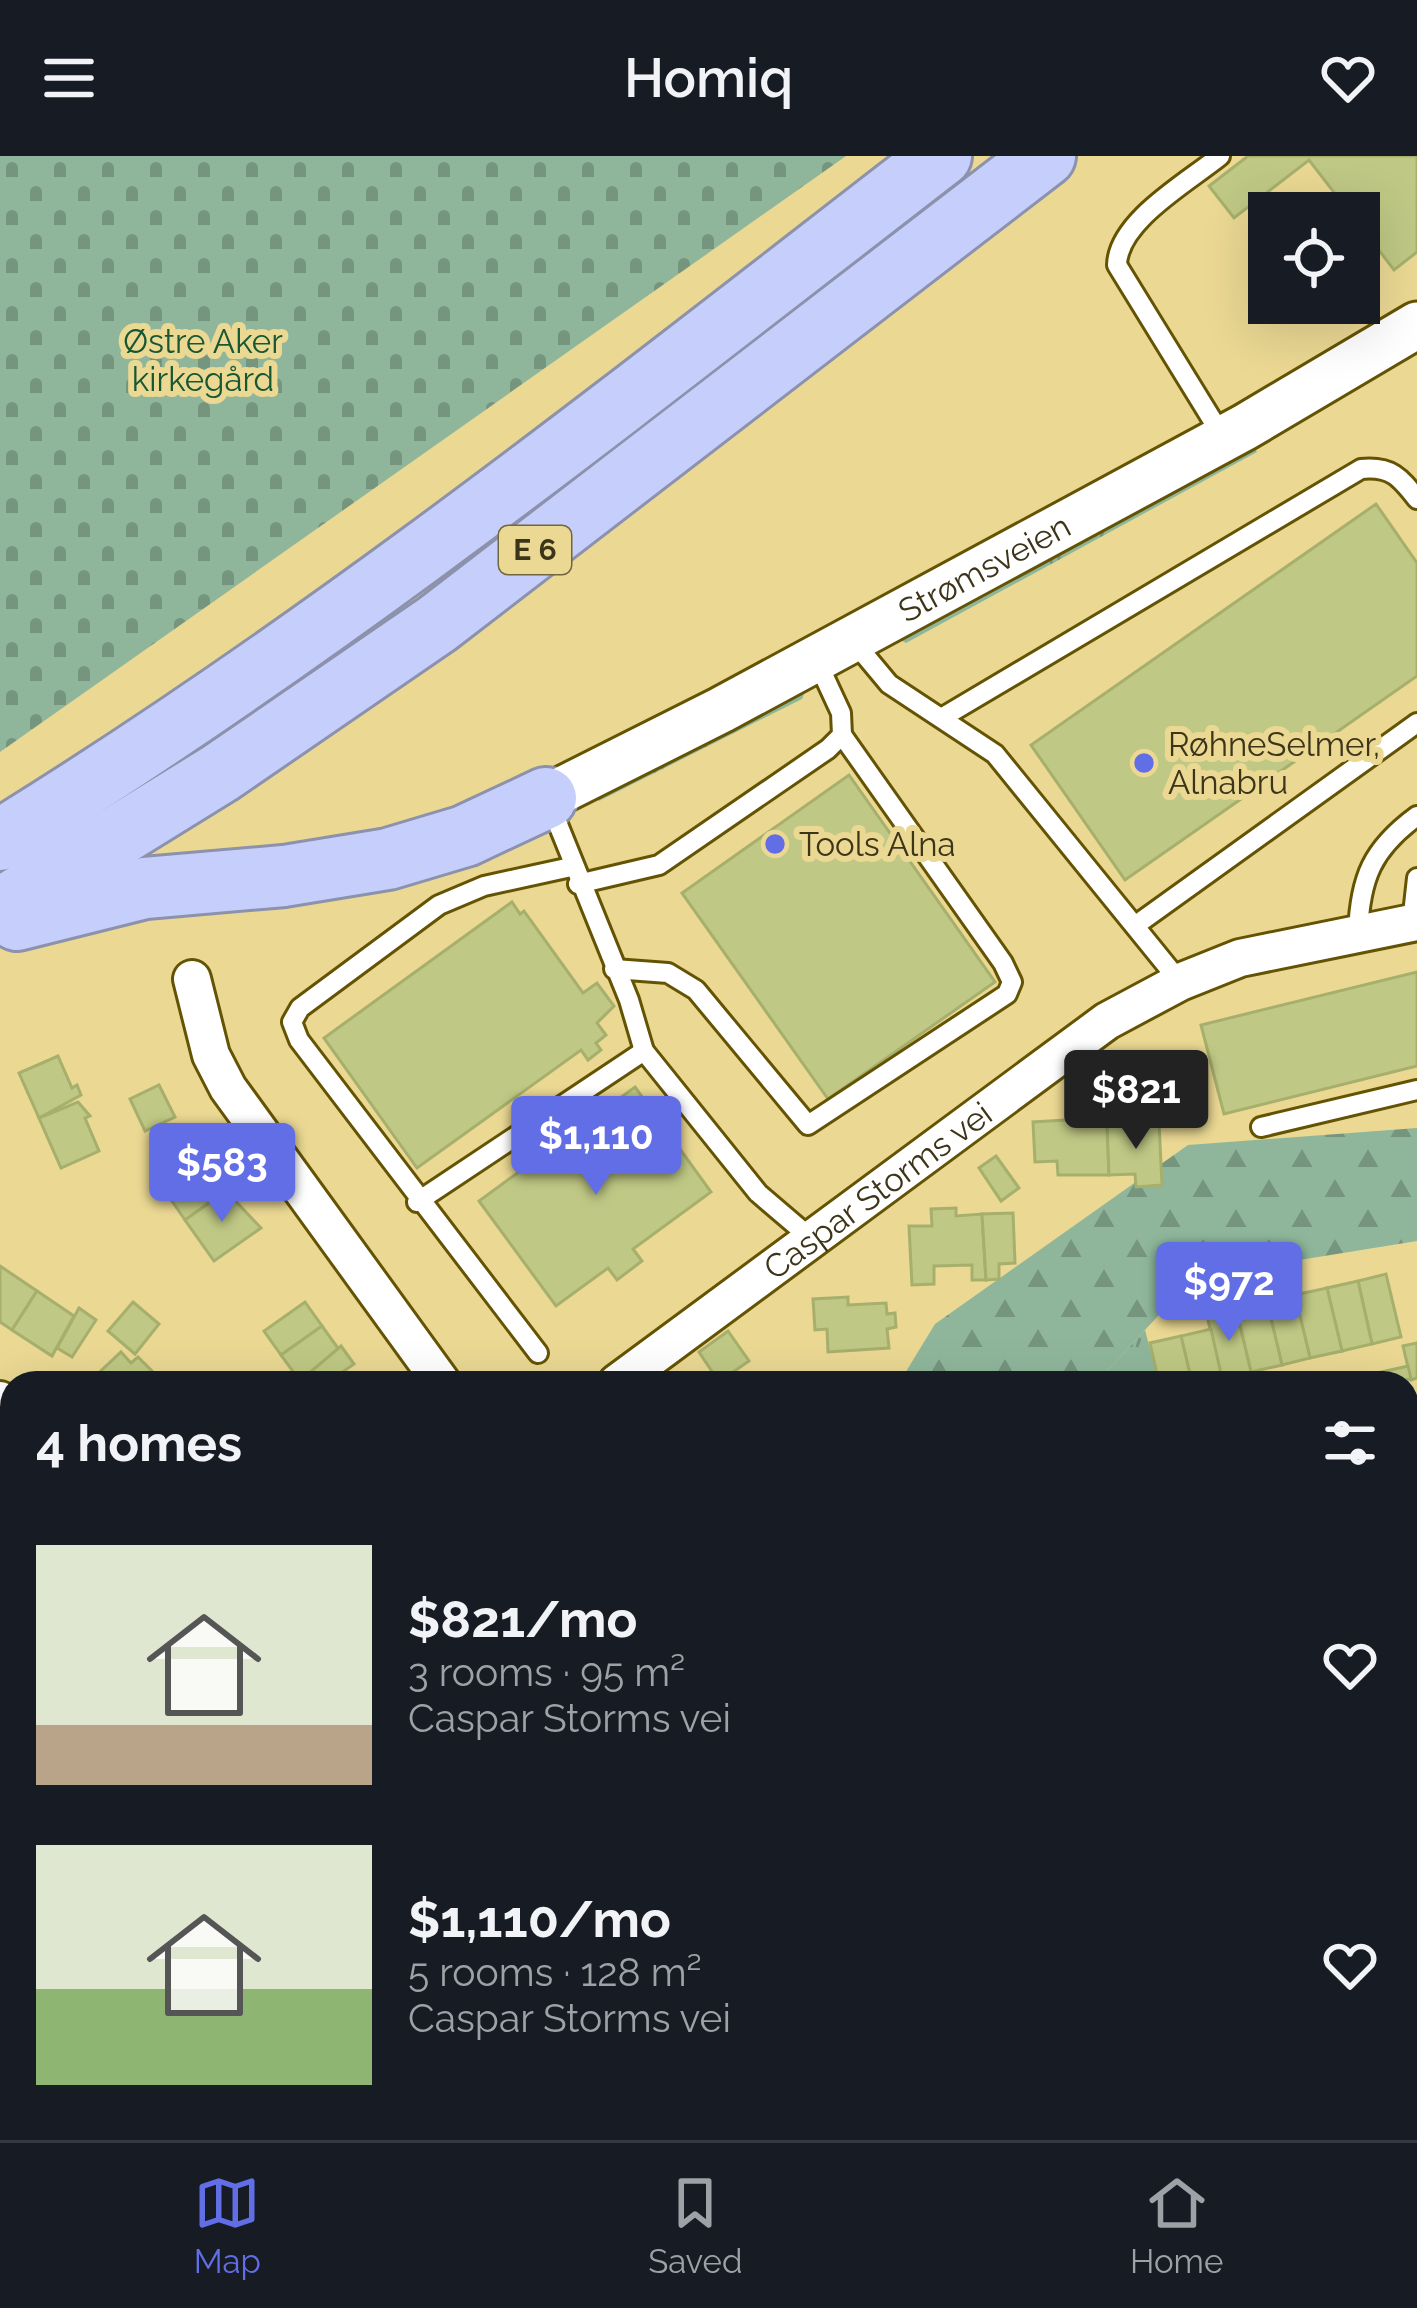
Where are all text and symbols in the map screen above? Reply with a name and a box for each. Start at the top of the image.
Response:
icon: menu [36,45,102,111]
icon: heart [1315,45,1381,111]
text: Homiq [624,46,793,110]
map controls [1248,192,1380,324]
button: locate [1248,192,1380,324]
park label: Østre Aker kirkegård [123,322,283,399]
street label: Strømsveien [892,506,1077,631]
road number: E 6 [499,526,571,574]
place label: RøhneSelmer, Alnabru [1168,725,1380,802]
marker: RøhneSelmer, Alnabru [1131,750,1157,776]
place label: Tools Alna [799,825,956,864]
marker: Tools Alna [762,831,788,857]
pin: $821 [1065,1050,1207,1152]
text: $821 [1091,1066,1181,1112]
street label: Caspar Storms vei [756,1094,999,1288]
pin: $1,110 [498,1096,694,1198]
text: $1,110 [538,1112,654,1158]
pin: $583 [151,1123,293,1225]
text: $583 [176,1139,268,1185]
pin: $972 [1158,1242,1300,1344]
text: $972 [1183,1258,1275,1304]
icon: filters [1317,1410,1383,1476]
text: 4 homes [36,1413,242,1473]
text: $821/mo [408,1589,637,1649]
icon: home [132,1593,276,1737]
icon: heart [1317,1632,1383,1698]
text: 3 rooms · 95 m² [408,1649,685,1695]
text: Caspar Storms vei [408,1695,731,1741]
text: $1,110/mo [408,1889,671,1949]
icon: home [132,1893,276,2037]
icon: heart [1317,1932,1383,1998]
text: 5 rooms · 128 m² [408,1949,702,1995]
text: Caspar Storms vei [408,1995,731,2041]
tab: Map [194,2170,261,2281]
tab: Saved [648,2170,743,2281]
tab: Home [1130,2170,1223,2281]

